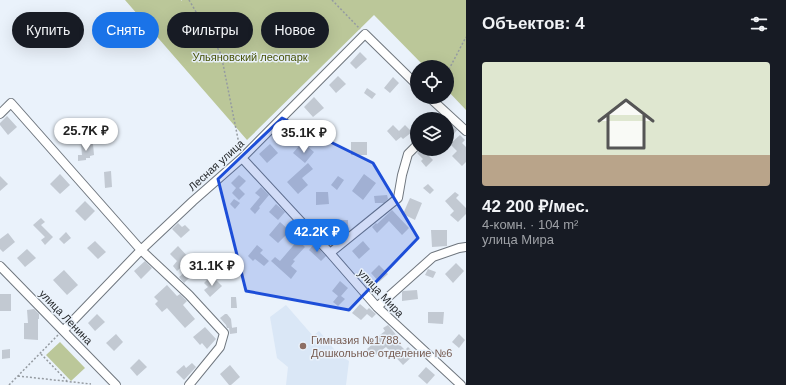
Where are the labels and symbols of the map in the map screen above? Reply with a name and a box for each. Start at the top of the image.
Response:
park label: Ульяновский лесопарк [192,51,308,63]
pin: 25.7K ₽ [49,118,123,152]
pin: 35.1K ₽ [267,120,341,154]
street label: Лесная улица [186,136,247,193]
pin: 42.2K ₽ [280,219,354,253]
pin: 31.1K ₽ [175,253,249,287]
street label: улица Мира [356,267,407,320]
street label: улица Ленина [37,287,96,347]
place label: Гимназия №1788. Дошкольное отделение №6 [311,334,452,359]
marker: Гимназия №1788. Дошкольное отделение №6 [298,341,308,351]

